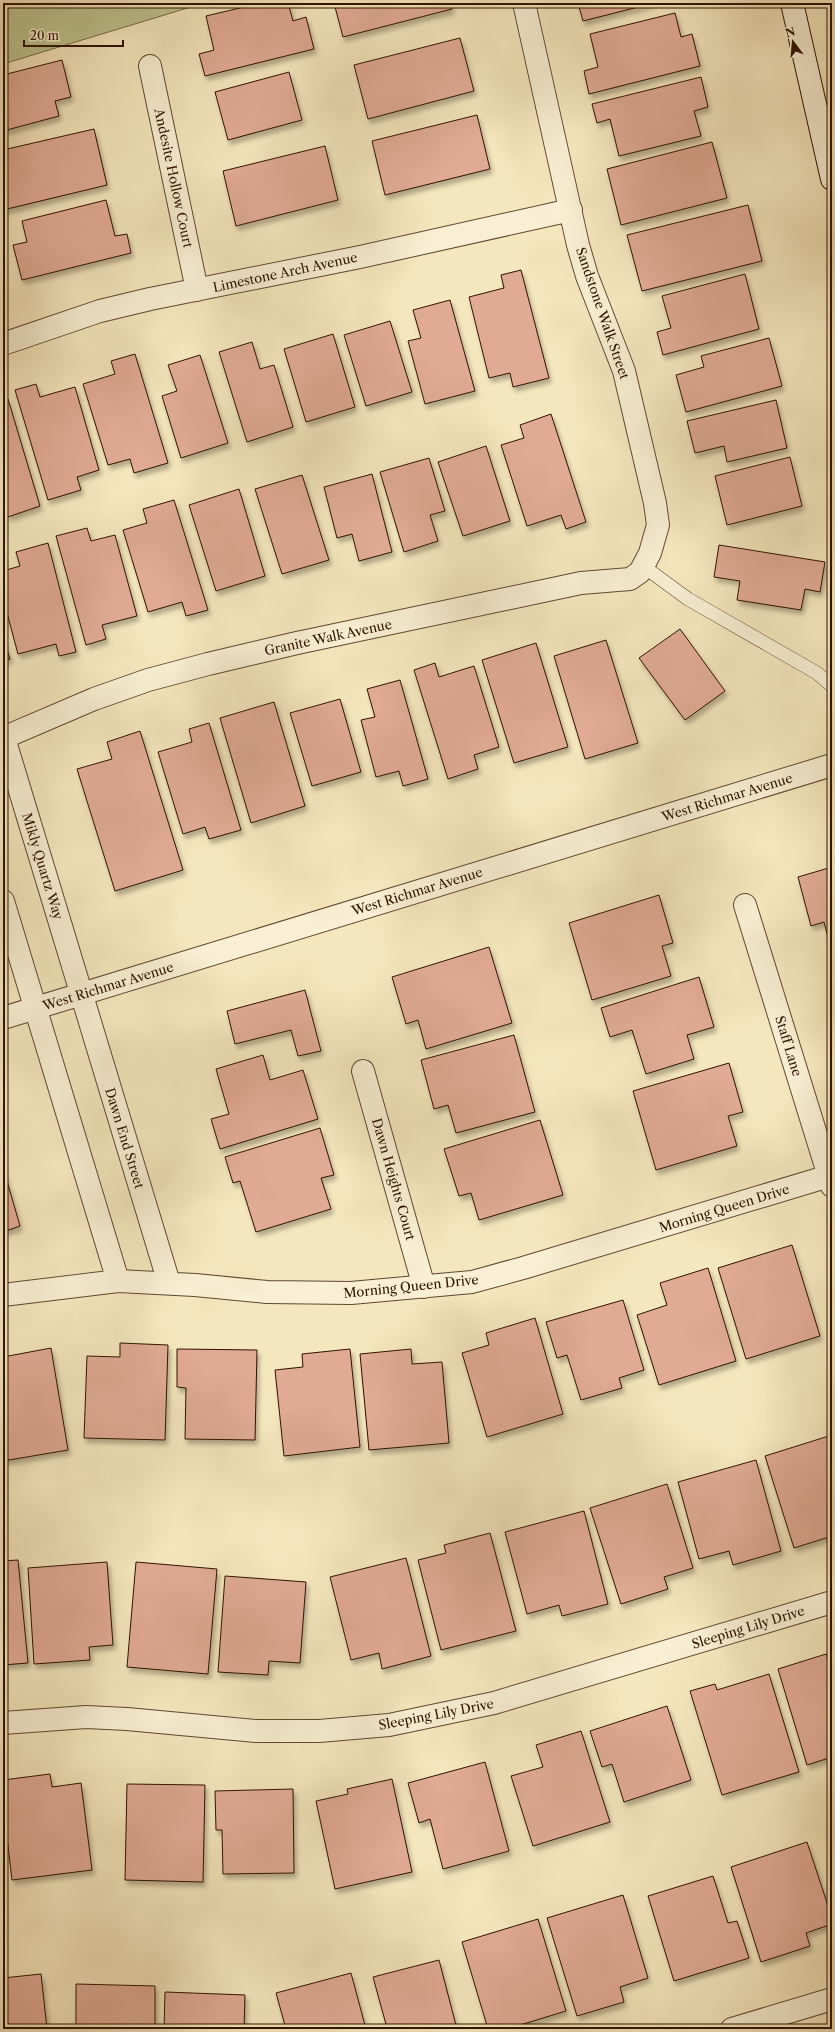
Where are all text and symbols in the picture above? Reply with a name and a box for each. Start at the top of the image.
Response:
scale bar [24,22,123,48]
north arrow [773,22,813,62]
text: N [784,24,797,40]
text: 20 m [30,28,59,43]
street label: Andesite Hollow Court [151,106,197,249]
street label: Sandstone Walk Street [573,245,633,381]
street label: Limestone Arch Avenue [211,249,359,295]
street label: Granite Walk Avenue [263,616,393,658]
street label: West Richmar Avenue [659,769,794,825]
street label: Mikly Quartz Way [19,811,67,922]
street label: West Richmar Avenue [349,863,484,919]
street label: West Richmar Avenue [40,958,175,1014]
street label: Staff Lane [772,1014,806,1078]
street label: Dawn End Street [102,1086,148,1191]
street label: Dawn Heights Court [369,1116,419,1242]
street label: Morning Queen Drive [657,1181,791,1235]
street label: Morning Queen Drive [343,1271,479,1301]
street label: Sleeping Lily Drive [690,1602,806,1652]
street label: Sleeping Lily Drive [377,1695,495,1733]

